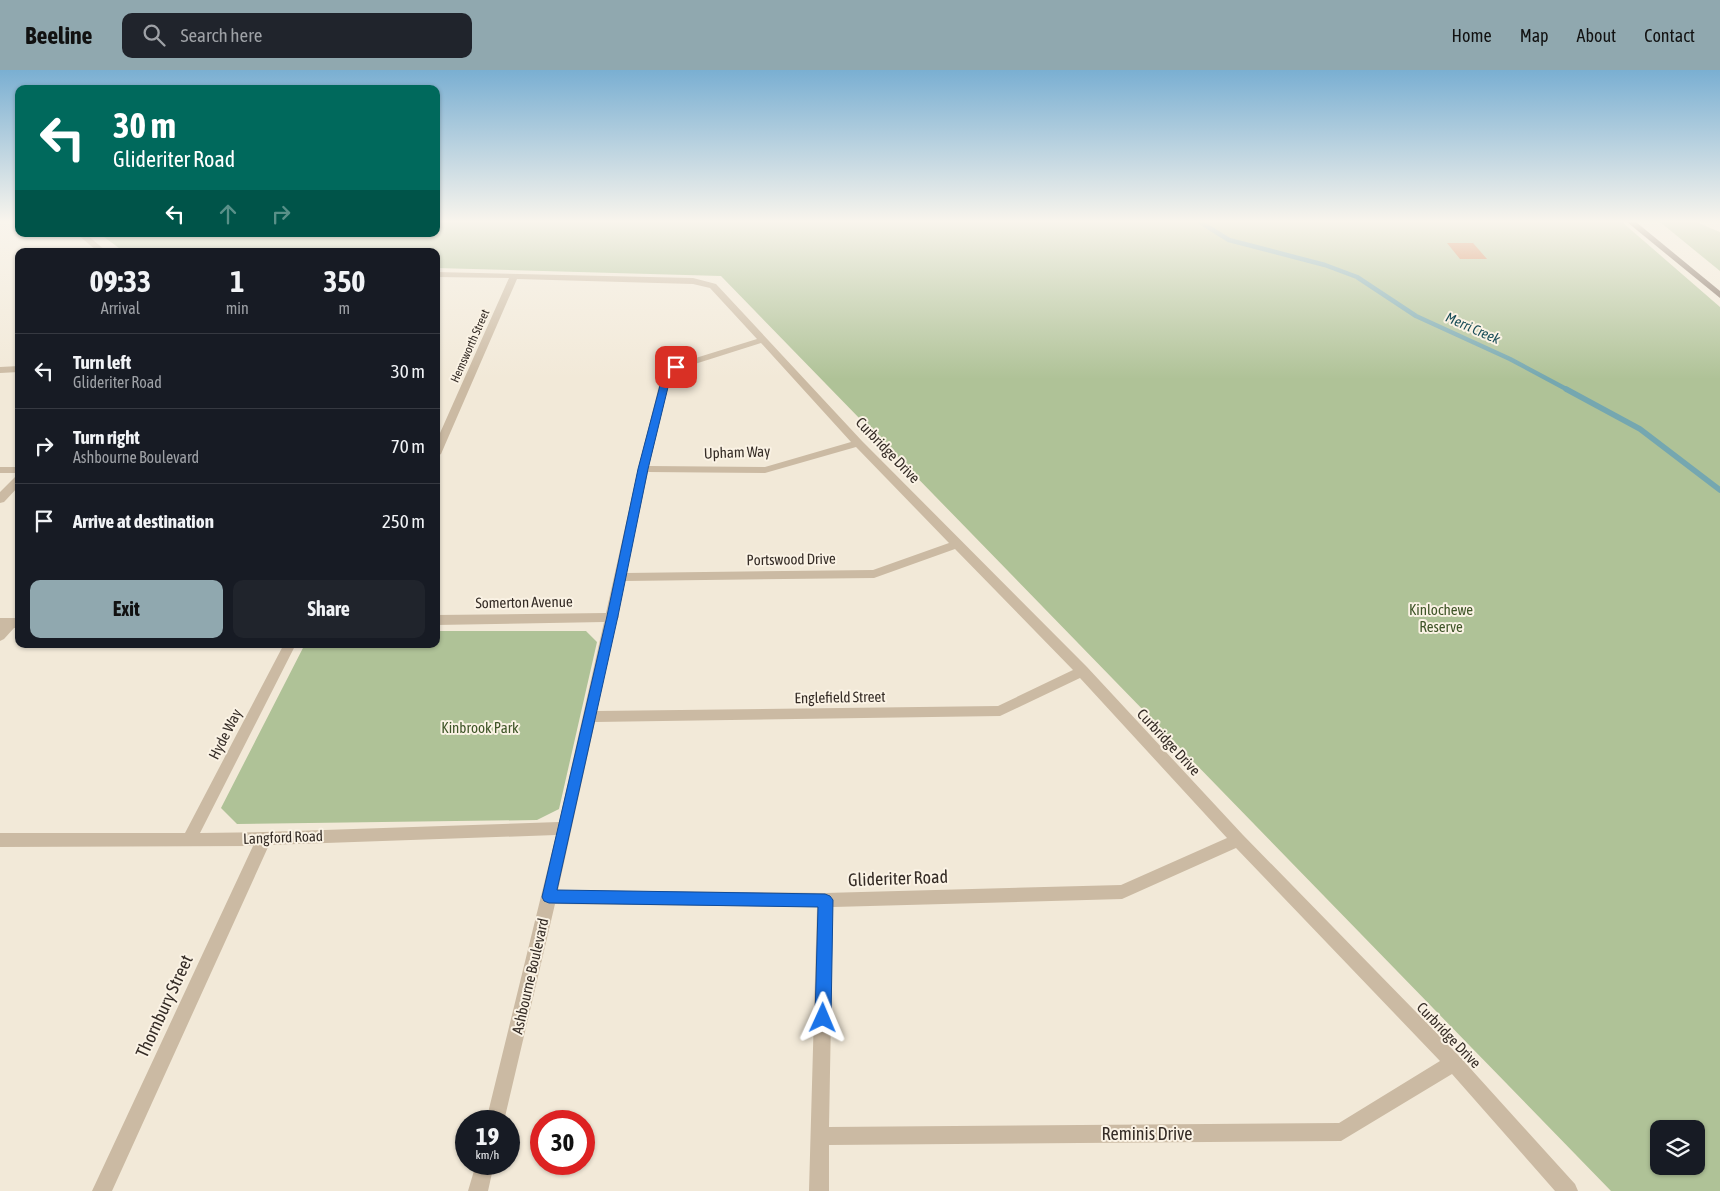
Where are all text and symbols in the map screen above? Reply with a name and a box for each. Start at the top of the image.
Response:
search box [122,13,472,58]
icon: search [140,21,168,49]
text: Beeline [25,22,92,49]
text: Search here [180,24,262,46]
text: Home [1452,25,1492,46]
text: Map [1520,25,1549,46]
text: About [1577,25,1616,46]
text: Contact [1644,25,1695,46]
icon: left [30,105,95,170]
text: 30 m [113,105,176,145]
text: Glideriter Road [113,146,235,172]
icon: left [161,200,189,228]
icon: ahead [214,200,242,228]
icon: right [267,200,295,228]
text: 09:33 [89,264,151,298]
text: 1 [230,264,244,298]
text: 350 [323,264,365,298]
text: Arrival [101,299,140,317]
text: min [226,299,249,317]
text: m [339,299,350,317]
street label: Hemsworth Street [448,307,493,385]
water label: Merri Creek [1443,309,1503,347]
pin [655,346,697,388]
text: Turn left [73,351,131,373]
icon: arrive [662,353,690,381]
icon: left [30,357,58,385]
text: 30 m [391,360,425,382]
text: Glideriter Road [73,373,162,391]
street label: Curbridge Drive [852,414,924,486]
text: Turn right [73,426,140,448]
icon: right [30,432,58,460]
text: 70 m [391,435,425,457]
street label: Upham Way [703,442,771,462]
text: Ashbourne Boulevard [73,448,199,466]
icon: arrive [30,507,58,535]
text: Arrive at destination [73,510,214,532]
text: 250 m [382,510,425,532]
street label: Portswood Drive [746,550,836,568]
button: Exit [30,580,223,638]
button: Share [233,580,425,638]
street label: Somerton Avenue [475,593,573,611]
park label: Kinlochewe Reserve [1409,601,1473,635]
street label: Englefield Street [794,688,886,706]
street label: Curbridge Drive [1134,705,1204,779]
street label: Hyde Way [205,706,245,762]
park label: Kinbrook Park [441,719,519,736]
street label: Langford Road [243,827,323,847]
street label: Glideriter Road [848,866,948,890]
street label: Ashbourne Boulevard [508,916,552,1036]
street label: Thornbury Street [131,951,197,1061]
position arrow [796,991,848,1043]
street label: Curbridge Drive [1413,999,1485,1071]
speed limit sign: 30 [530,1110,595,1175]
map controls [1650,1120,1705,1175]
button: layers [1650,1120,1705,1175]
text: 19 [476,1122,499,1150]
street label: Reminis Drive [1102,1123,1192,1144]
text: km/h [476,1148,499,1162]

